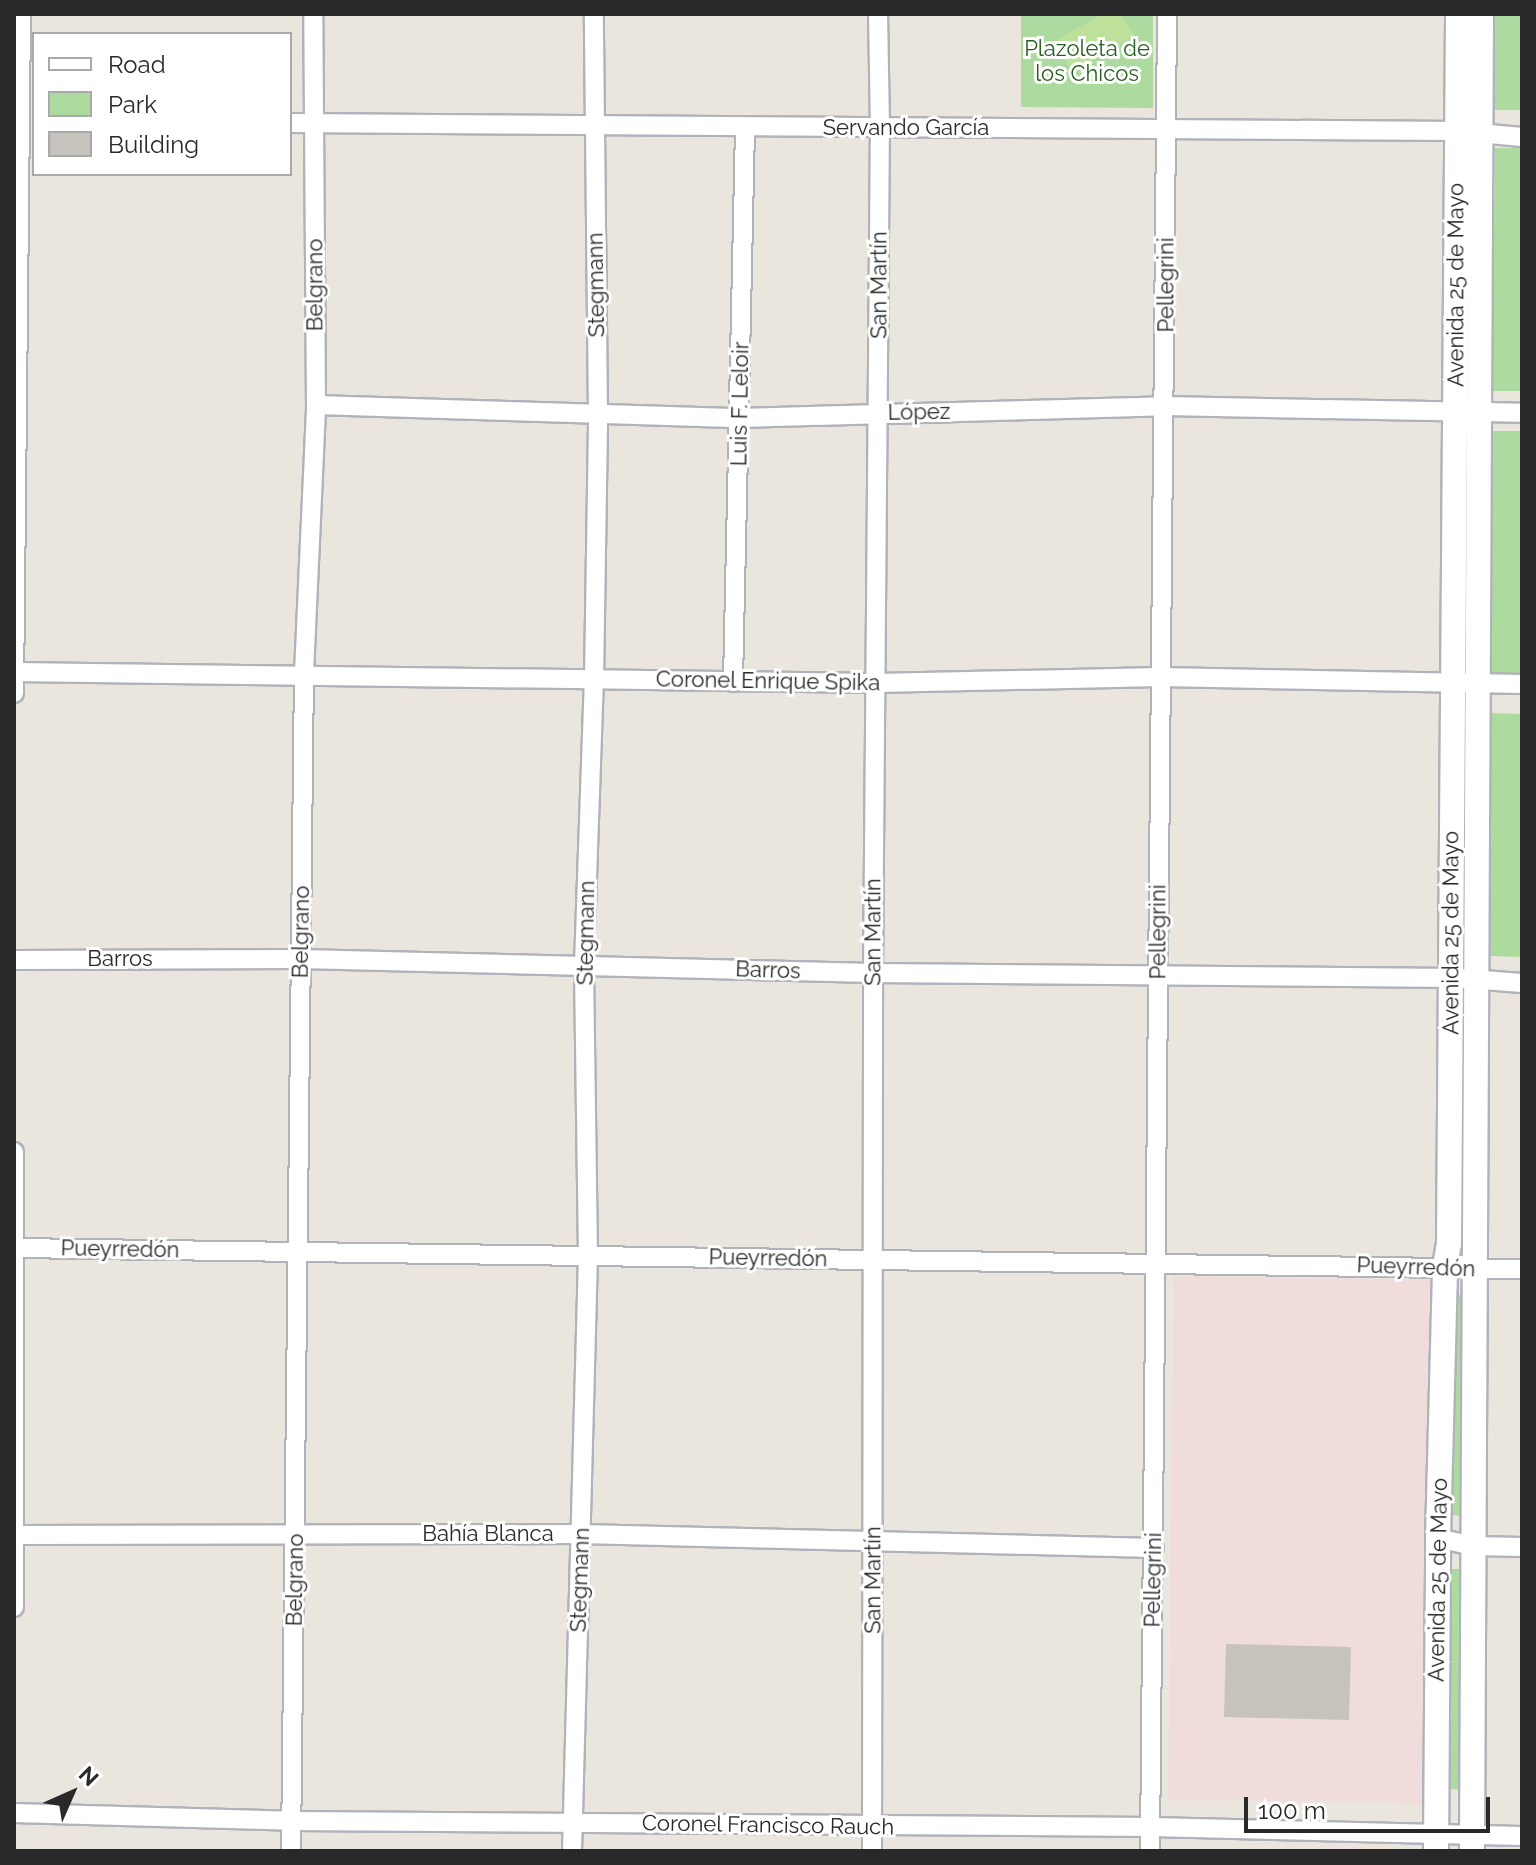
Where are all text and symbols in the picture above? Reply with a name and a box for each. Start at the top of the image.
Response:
legend [32,32,292,176]
park label: Plazoleta de los Chicos [1024,35,1150,86]
text: Road [108,50,166,79]
text: Park [108,90,157,119]
street label: Servando García [823,115,989,141]
text: Building [108,130,199,159]
street label: Avenida 25 de Mayo [1443,183,1469,387]
street label: San Martín [866,231,892,339]
street label: Stegmann [582,232,610,338]
street label: Pellegrini [1153,237,1179,333]
street label: Belgrano [302,239,328,331]
street label: Luis F. Leloir [726,341,754,467]
street label: López [887,398,951,426]
street label: Coronel Enrique Spika [655,666,881,696]
street label: Avenida 25 de Mayo [1438,831,1464,1035]
street label: San Martín [860,878,886,986]
street label: Stegmann [572,880,600,986]
street label: Pellegrini [1145,884,1171,980]
street label: Belgrano [287,885,315,979]
street label: Barros [87,946,153,972]
street label: Barros [735,956,801,984]
street label: Pueyrredón [60,1235,180,1263]
street label: Pueyrredón [708,1244,828,1272]
street label: Pueyrredón [1356,1252,1476,1282]
street label: Avenida 25 de Mayo [1423,1478,1453,1682]
street label: Bahía Blanca [422,1521,554,1547]
street label: San Martín [860,1526,886,1634]
street label: Stegmann [565,1527,595,1633]
street label: Pellegrini [1139,1532,1167,1628]
street label: Belgrano [281,1533,309,1627]
north arrow [32,1753,112,1833]
text: N [74,1761,104,1791]
scale bar [1248,1781,1494,1831]
text: 100 m [1258,1796,1326,1825]
street label: Coronel Francisco Rauch [641,1810,895,1840]

